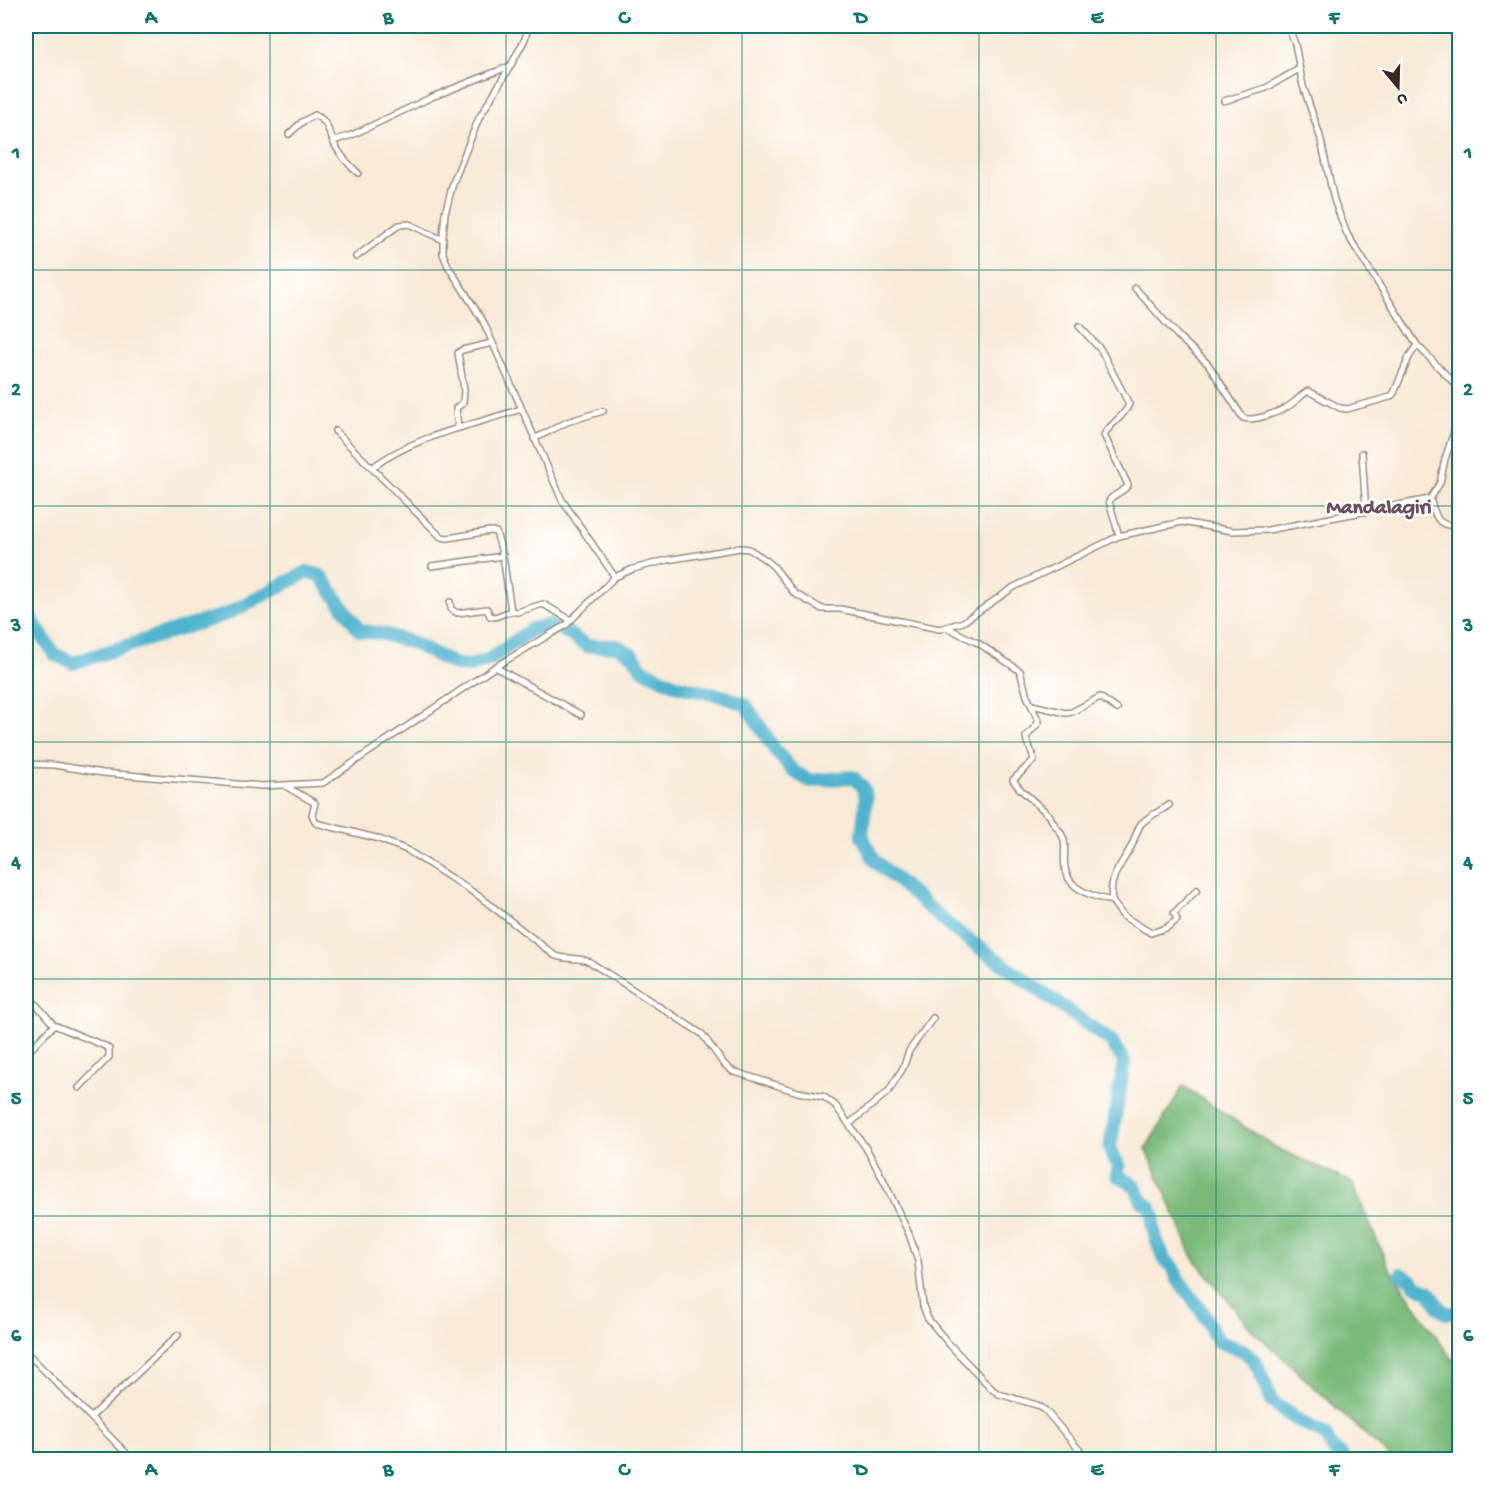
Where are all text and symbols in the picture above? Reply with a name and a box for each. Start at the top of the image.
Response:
text: A [144,8,159,31]
text: B [382,8,394,31]
text: C [618,8,632,31]
text: D [852,8,868,31]
text: E [1091,8,1105,31]
text: F [1328,8,1341,31]
north arrow [1368,57,1428,117]
text: U [1394,87,1409,109]
text: 1 [11,143,20,166]
text: 1 [1463,143,1472,166]
text: 2 [11,380,21,403]
text: 2 [1463,380,1473,403]
district label: Mandalagiri [1327,497,1431,522]
text: 3 [10,616,21,639]
text: 3 [1462,616,1473,639]
text: 4 [10,853,21,876]
text: 4 [1462,853,1473,876]
text: 5 [11,1089,22,1112]
text: 5 [1463,1089,1474,1112]
text: 6 [11,1326,22,1349]
text: 6 [1463,1326,1474,1349]
text: A [144,1460,159,1483]
text: B [382,1460,394,1483]
text: C [618,1460,632,1483]
text: D [852,1460,868,1483]
text: E [1091,1460,1105,1483]
text: F [1328,1460,1341,1483]

